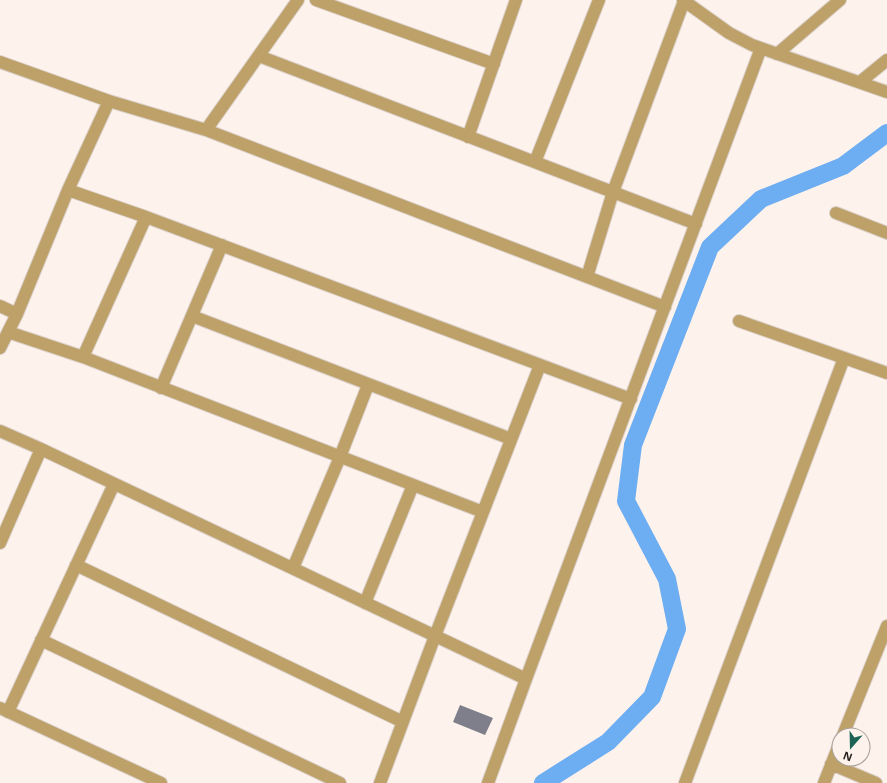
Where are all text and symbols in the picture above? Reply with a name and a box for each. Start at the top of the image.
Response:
north arrow [831,727,871,767]
text: N [841,748,854,765]

